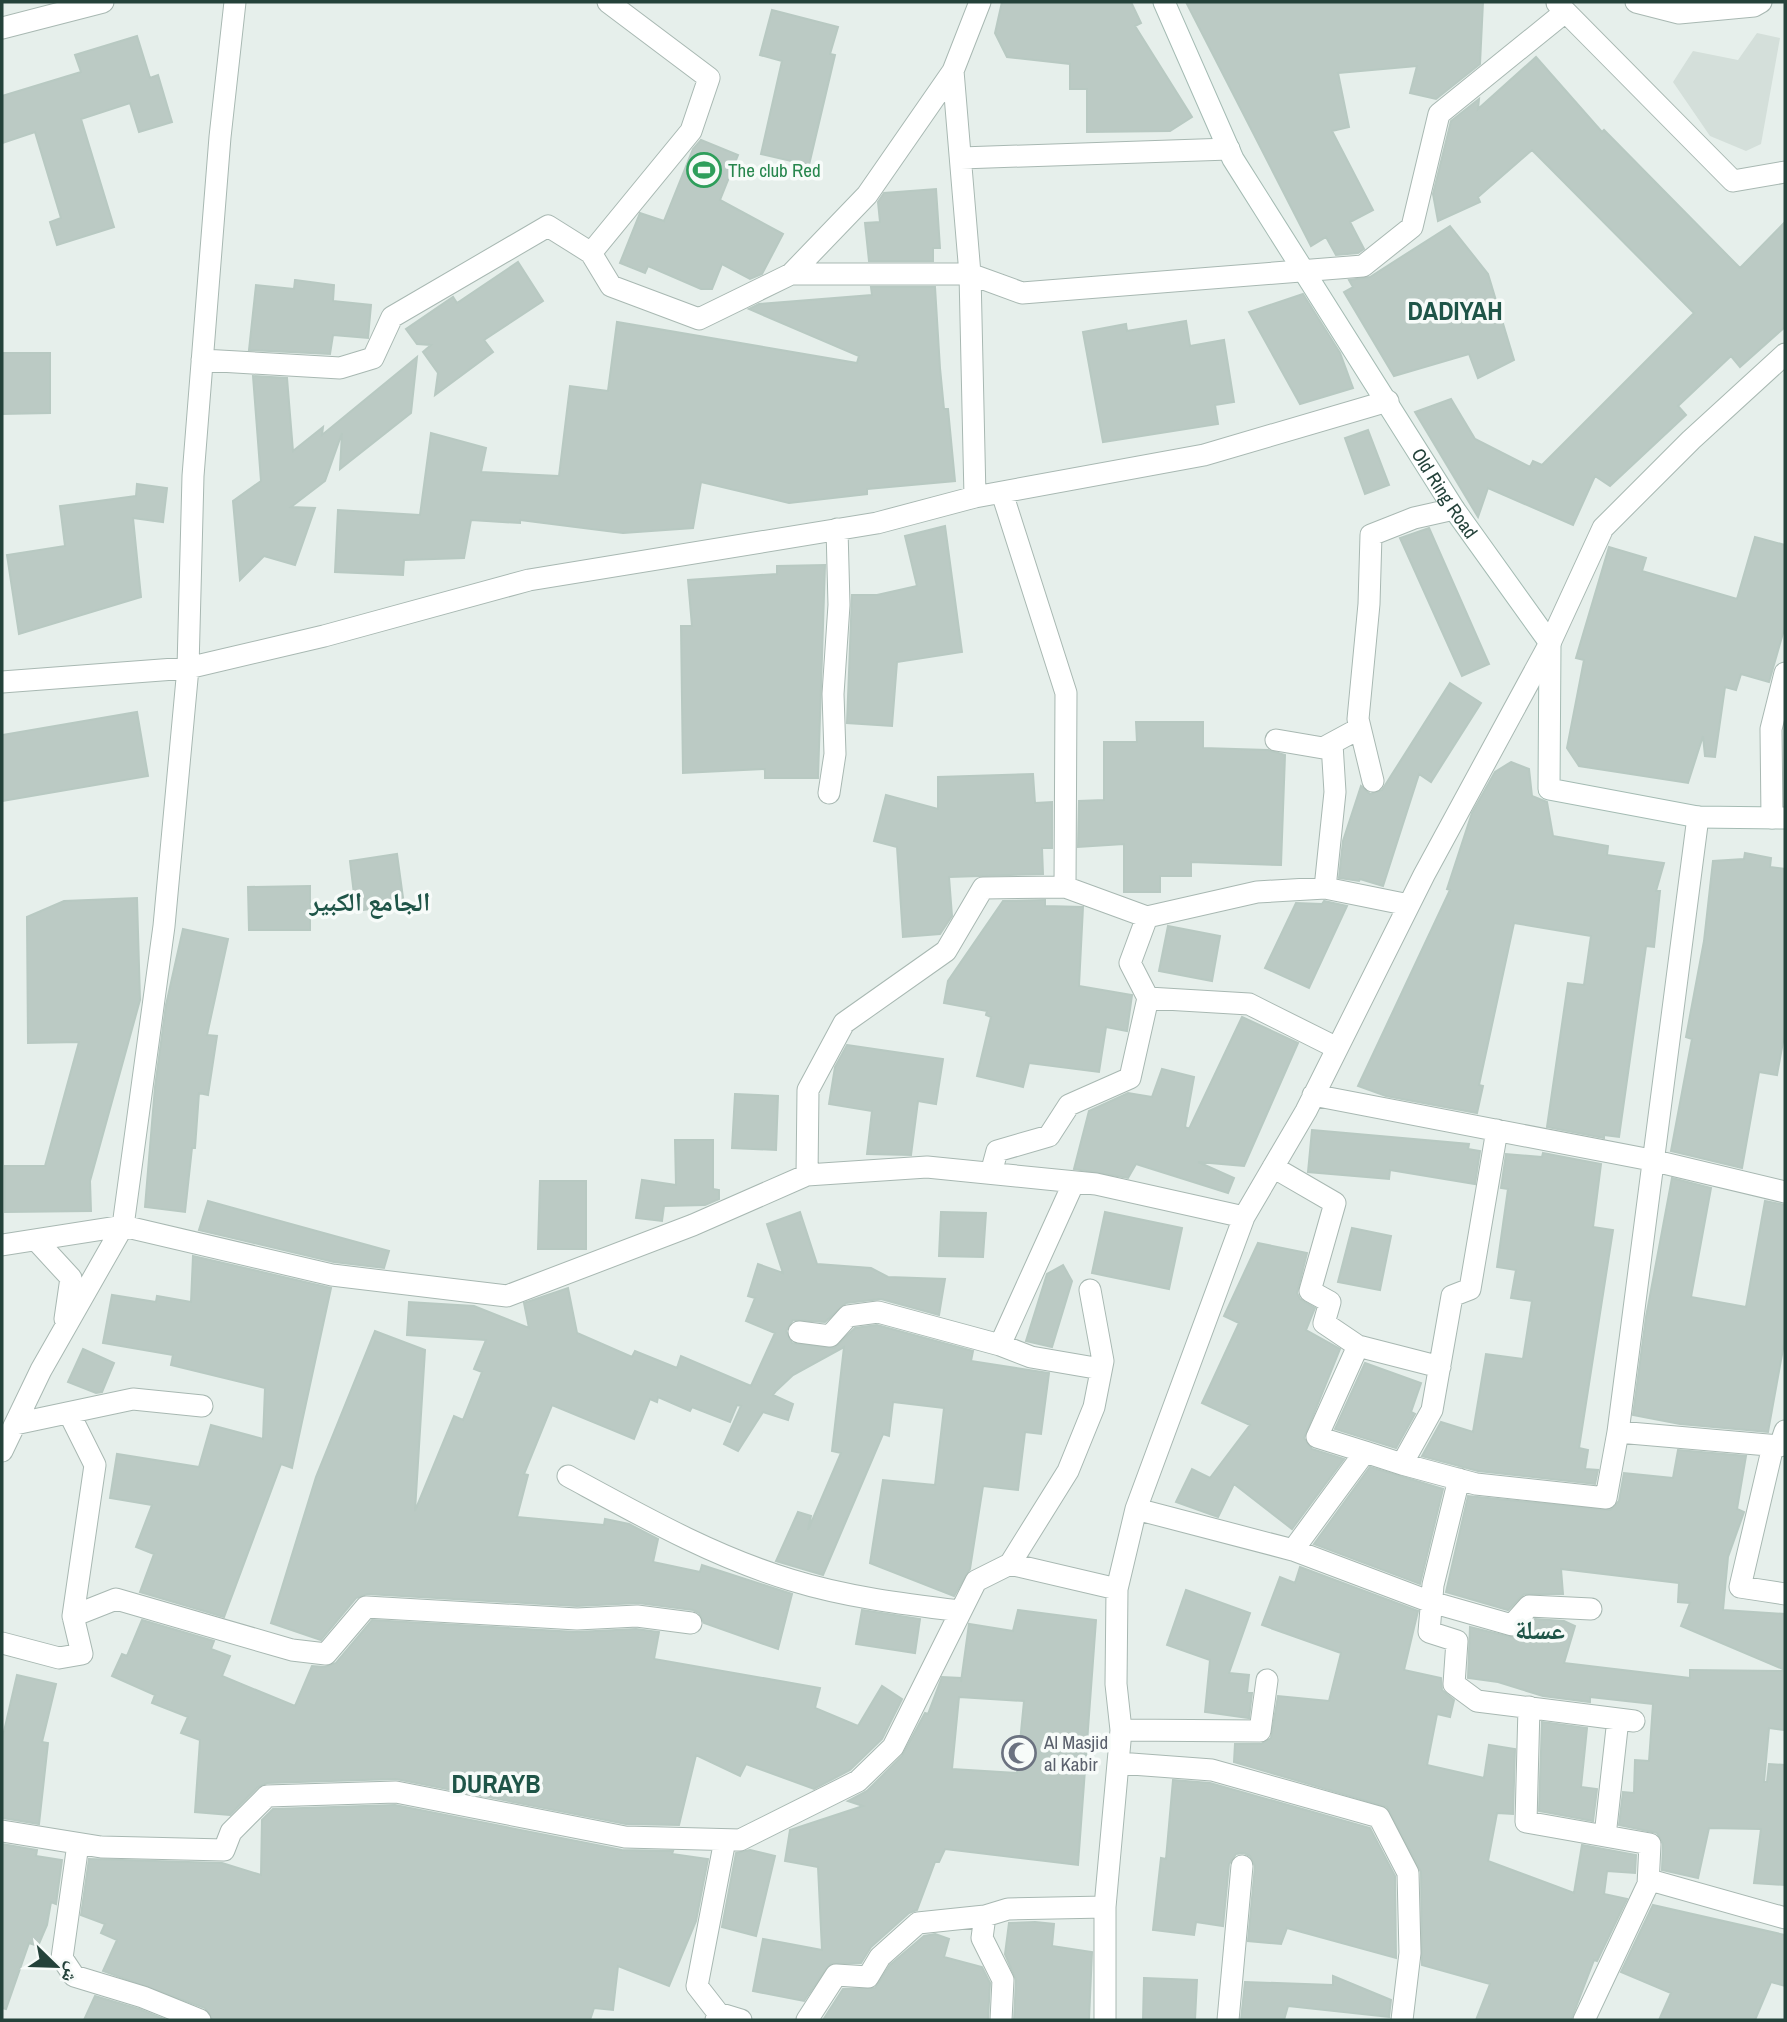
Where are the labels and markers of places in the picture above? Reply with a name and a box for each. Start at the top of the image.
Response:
sports icon: The club Red [685,151,723,189]
place label: The club Red [728,157,821,183]
place label: Al Masjid al Kabir [1043,1729,1108,1777]
mosque icon: Al Masjid al Kabir [1000,1734,1038,1772]

